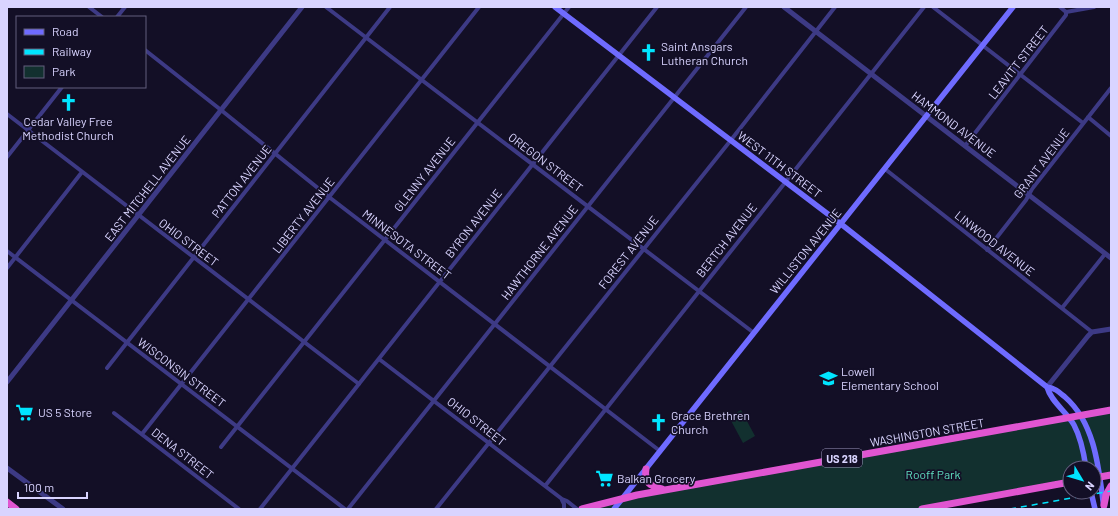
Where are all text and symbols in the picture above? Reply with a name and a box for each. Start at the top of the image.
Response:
legend [16,16,146,88]
street label: LEAVITT STREET [985,22,1051,101]
text: Road [52,24,79,38]
place label: Saint Ansgars Lutheran Church [661,39,748,67]
church icon: Saint Ansgars Lutheran Church [638,43,658,63]
text: Railway [52,44,92,58]
text: Park [52,64,76,78]
street label: HAMMOND AVENUE [909,88,999,160]
church icon: Cedar Valley Free Methodist Church [58,92,78,112]
place label: Cedar Valley Free Methodist Church [22,114,114,142]
street label: GRANT AVENUE [1010,125,1072,201]
street label: WEST 11TH STREET [735,128,825,200]
street label: OREGON STREET [506,129,586,195]
street label: EAST MITCHELL AVENUE [101,132,193,244]
street label: GLENNY AVENUE [391,134,457,214]
street label: PATTON AVENUE [208,142,274,220]
street label: LIBERTY AVENUE [269,174,337,256]
street label: BYRON AVENUE [442,186,504,260]
street label: BERTCH AVENUE [693,200,759,280]
street label: HAWTHORNE AVENUE [498,202,580,302]
street label: MINNESOTA STREET [360,206,454,282]
street label: WILLISTON AVENUE [766,206,844,296]
street label: LINWOOD AVENUE [952,208,1038,278]
street label: FOREST AVENUE [595,213,661,291]
street label: OHIO STREET [157,215,222,269]
street label: WISCONSIN STREET [135,334,229,410]
place label: Lowell Elementary School [841,364,939,392]
school or university icon: Lowell Elementary School [818,368,838,388]
street label: OHIO STREET [445,394,509,448]
supermarket icon: US 5 Store [15,402,35,422]
place label: US 5 Store [38,405,92,419]
place label: Grace Brethren Church [671,408,750,436]
church icon: Grace Brethren Church [648,412,668,432]
street label: WASHINGTON STREET [869,415,986,449]
street label: DENA STREET [149,424,217,482]
road number: US 218 [822,449,862,467]
north arrow [1062,460,1102,500]
park label: Rooff Park [906,467,960,481]
supermarket icon: Balkan Grocery [594,468,614,488]
place label: Balkan Grocery [617,471,696,485]
scale bar [18,474,87,500]
text: 100 m [24,480,54,494]
text: N [1083,480,1098,493]

